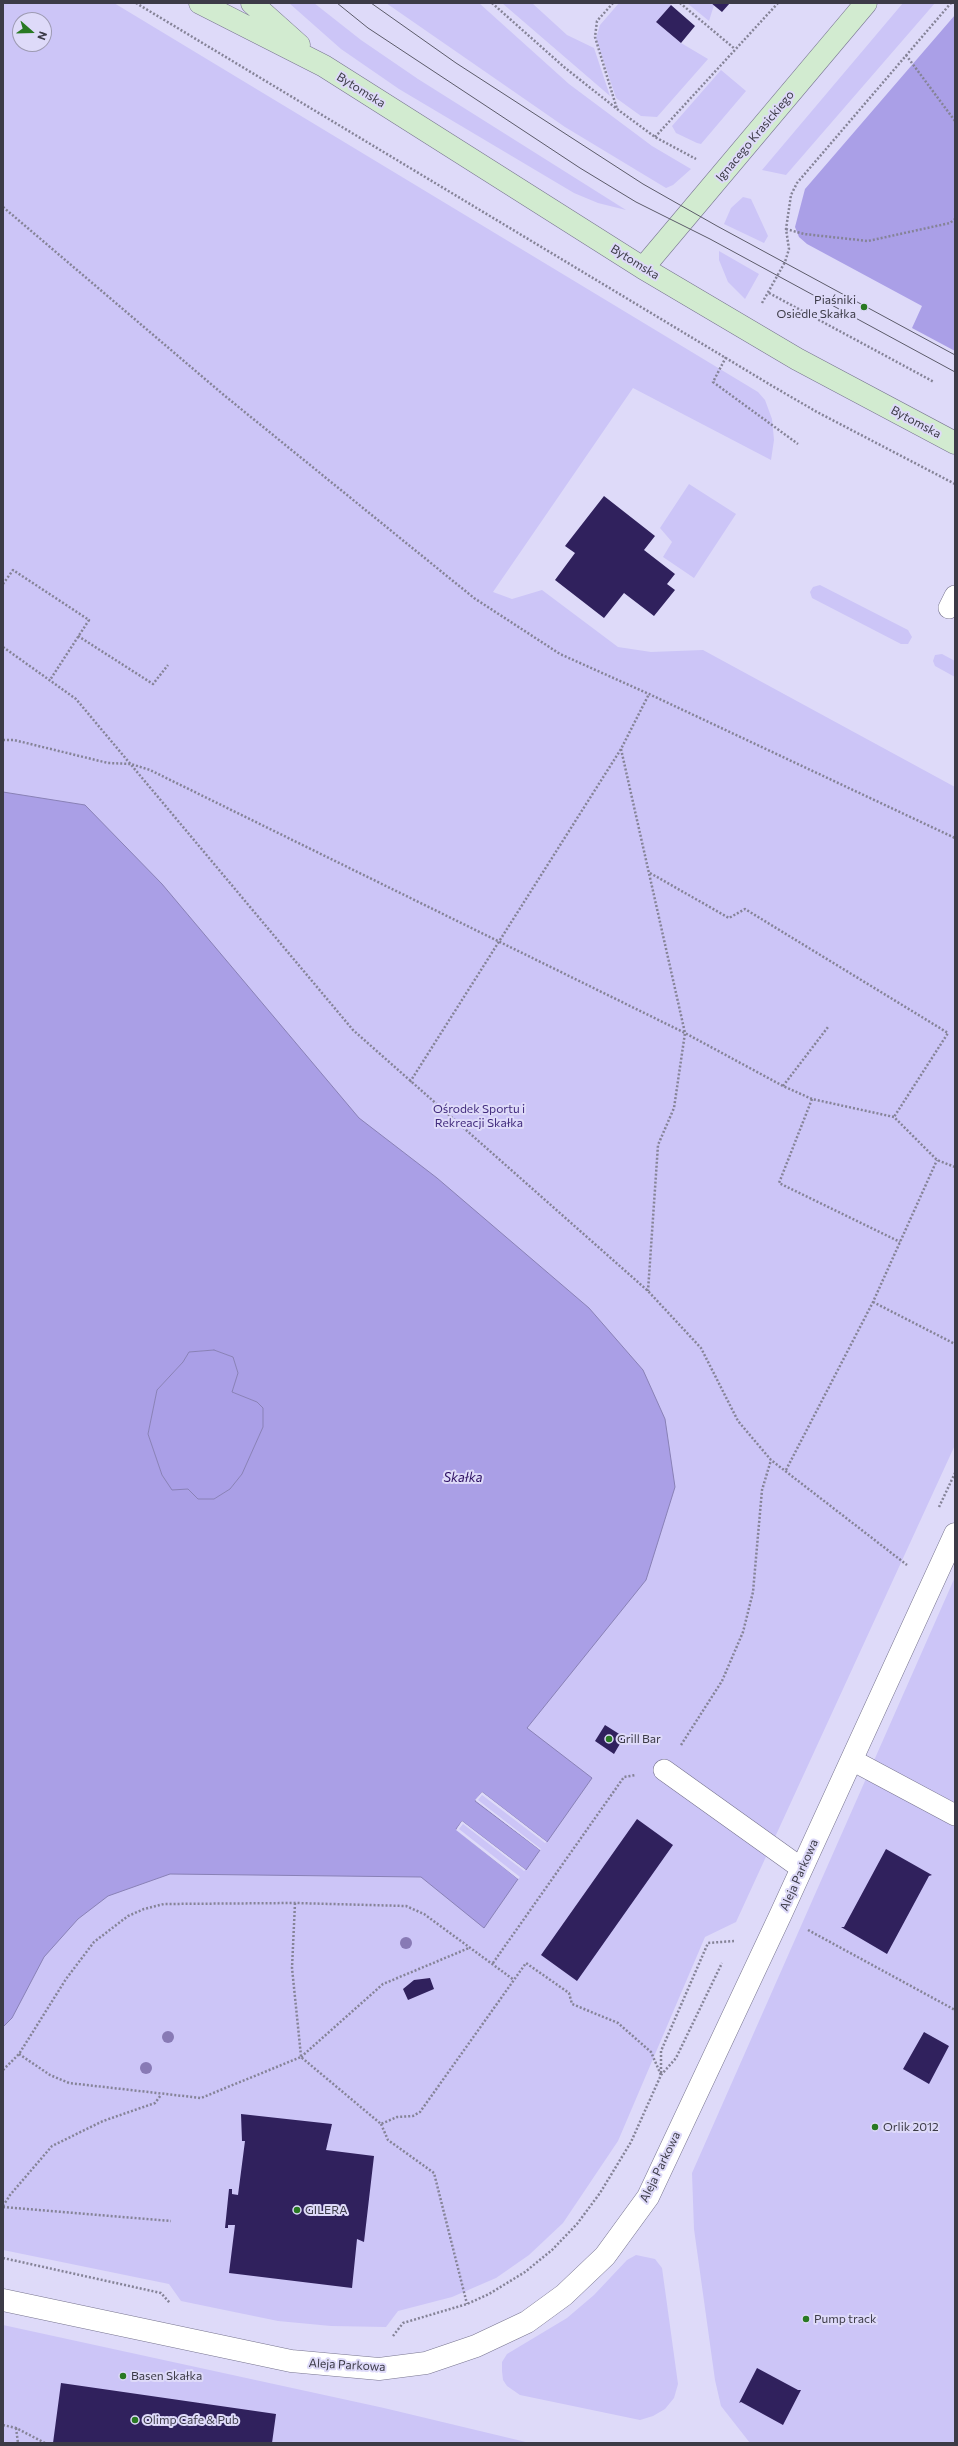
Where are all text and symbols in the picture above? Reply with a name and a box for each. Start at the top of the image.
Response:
north arrow [12,12,52,52]
text: N [35,30,50,42]
street label: Bytomska [334,69,388,111]
street label: Ignacego Krasickiego [713,88,797,184]
street label: Bytomska [608,241,662,283]
place label: Piaśniki Osiedle Skałka [777,293,856,321]
marker: Piaśniki Osiedle Skałka [859,302,869,312]
street label: Bytomska [889,403,943,441]
park label: Ośrodek Sportu i Rekreacji Skałka [433,1102,525,1130]
water label: Skałka [443,1470,483,1486]
place label: Grill Bar [617,1732,661,1746]
marker: Grill Bar [604,1734,614,1744]
street label: Aleja Parkowa [777,1837,821,1913]
place label: Orlik 2012 [883,2120,939,2134]
marker: Orlik 2012 [870,2122,880,2132]
street label: Aleja Parkowa [637,2129,683,2205]
place label: GILERA [305,2203,347,2217]
marker: GILERA [292,2205,302,2215]
place label: Pump track [814,2312,876,2326]
marker: Pump track [801,2314,811,2324]
street label: Aleja Parkowa [308,2356,386,2374]
place label: Basen Skałka [131,2369,202,2383]
marker: Basen Skałka [118,2371,128,2381]
place label: Olimp Cafe & Pub [143,2413,239,2427]
marker: Olimp Cafe & Pub [130,2415,140,2425]

